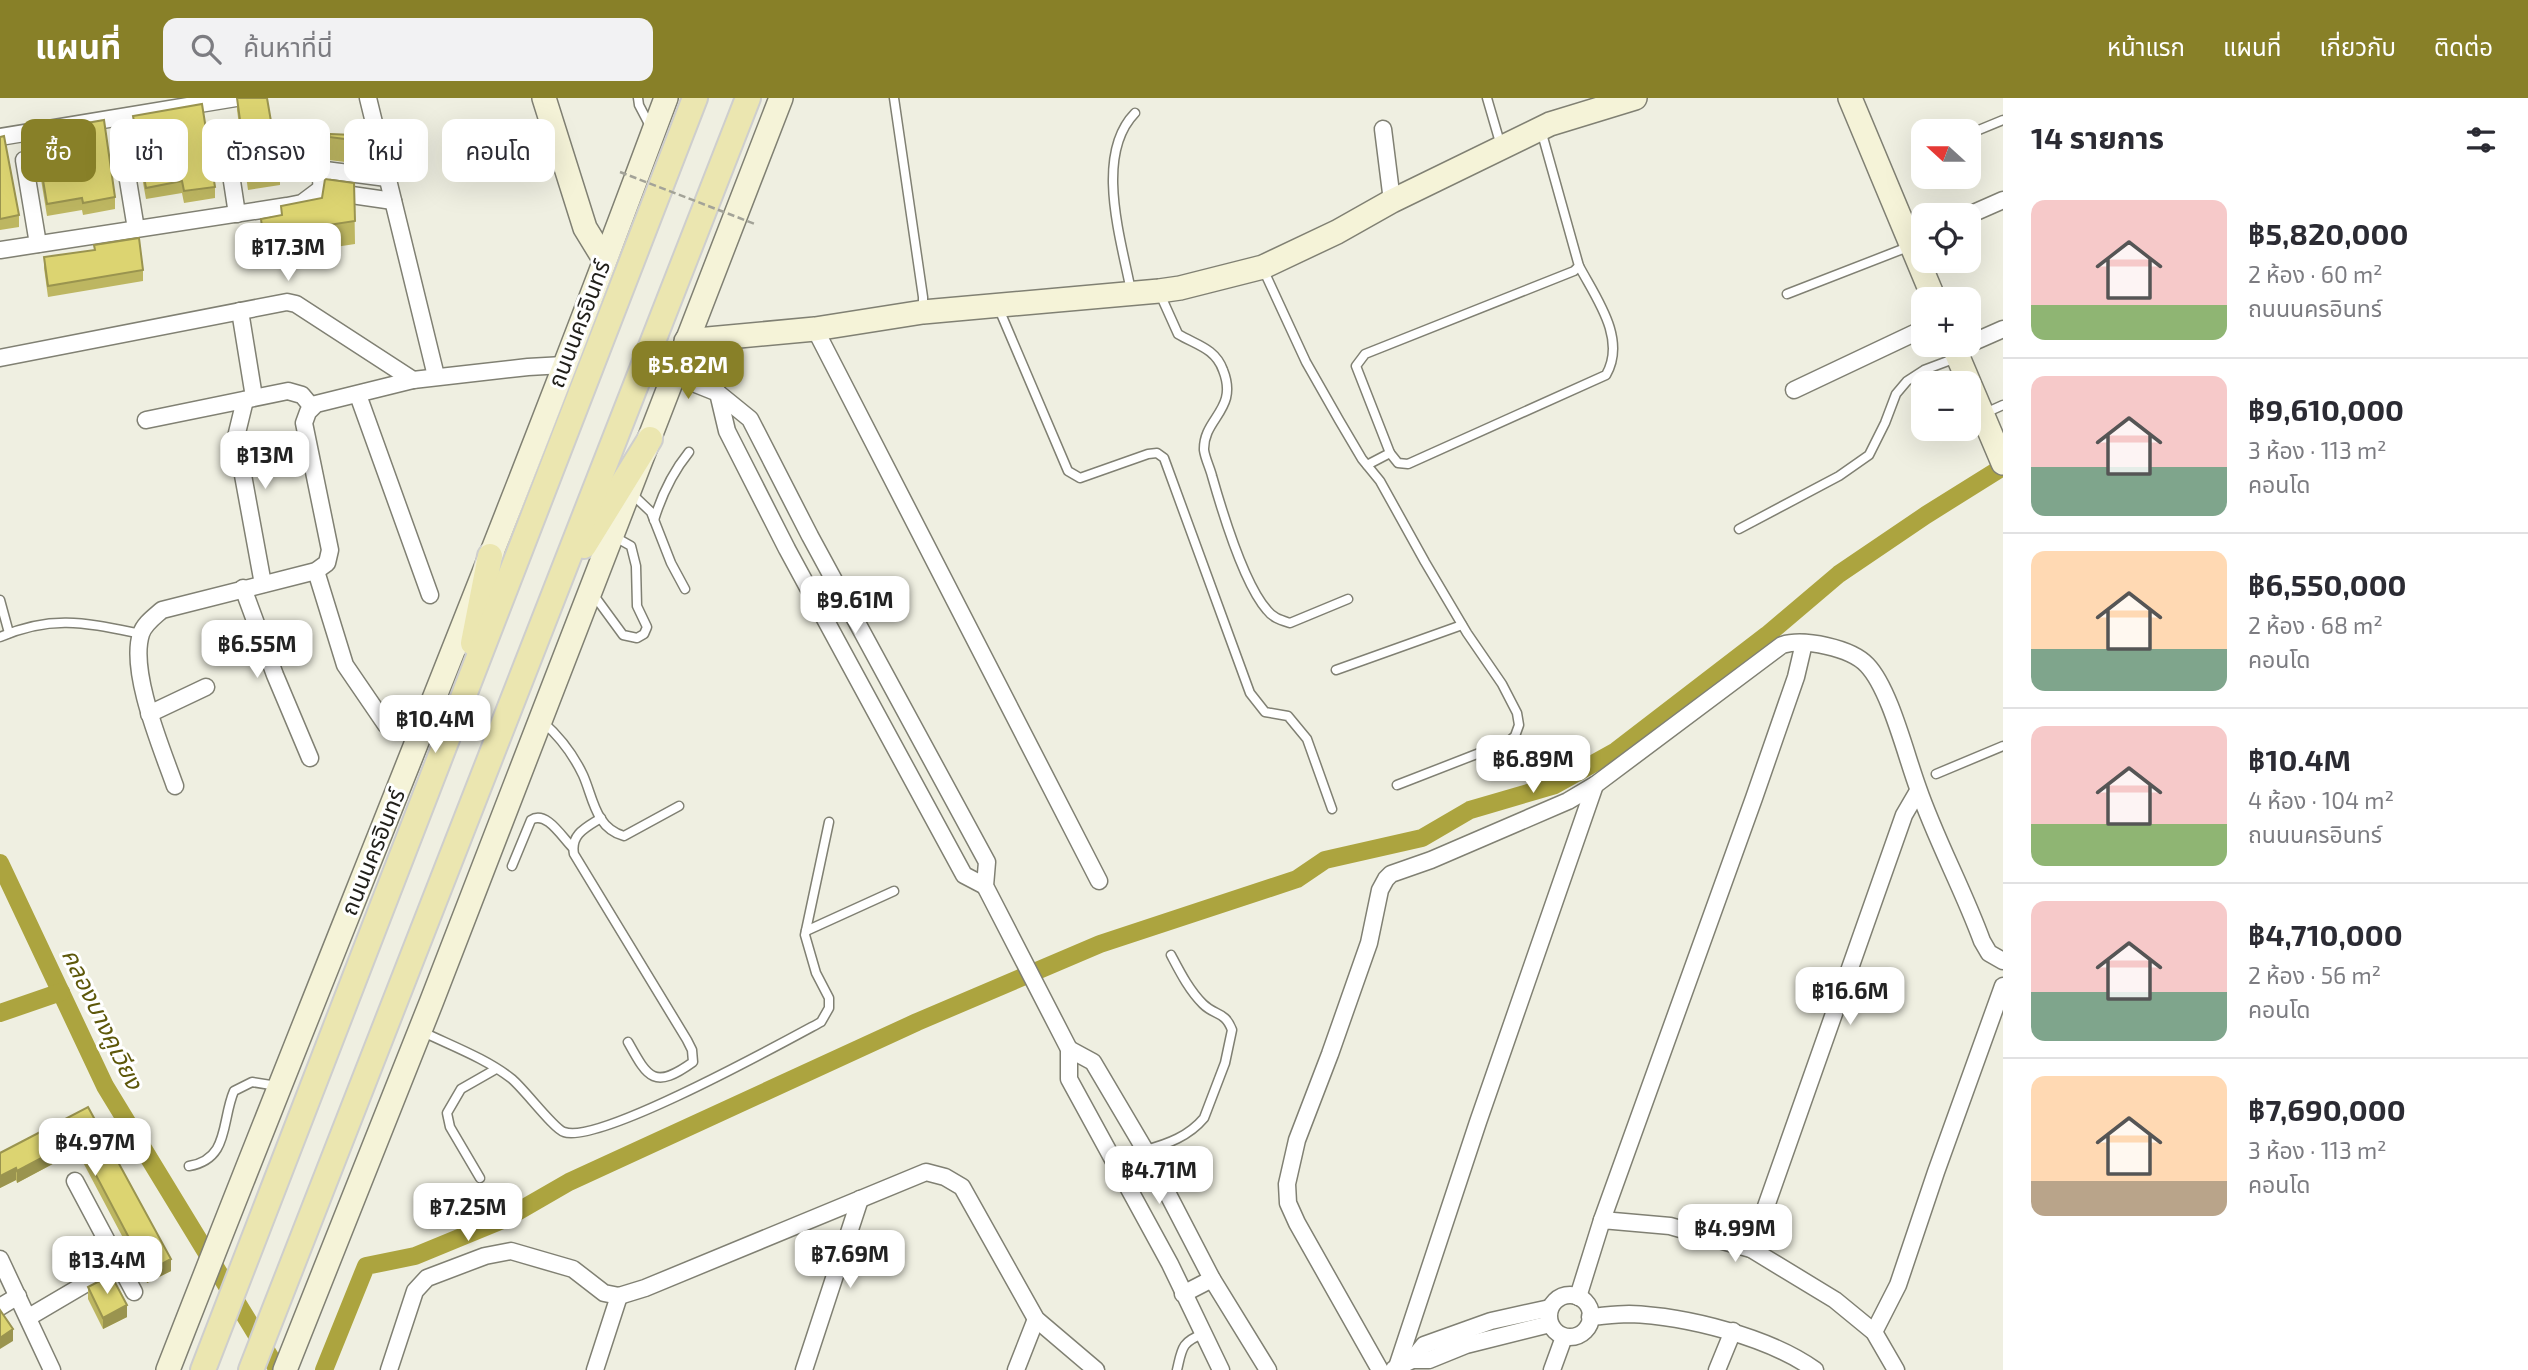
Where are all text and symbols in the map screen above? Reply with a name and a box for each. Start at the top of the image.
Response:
search box [163,18,653,81]
text: แผนที่ [35,26,121,66]
icon: search [187,30,225,68]
text: ค้นหาที่นี่ [243,31,333,62]
text: หน้าแรก [2107,32,2185,61]
text: แผนที่ [2223,32,2281,61]
text: เกี่ยวกับ [2319,32,2396,61]
text: ติดต่อ [2434,32,2493,61]
chip: ซื้อ [21,119,96,182]
chip: เช่า [110,119,188,182]
chip: ตัวกรอง [202,119,330,182]
chip: ใหม่ [344,119,428,182]
chip: คอนโด [442,119,555,182]
north arrow [1911,119,1981,189]
map controls [1911,119,1981,441]
text: 14 รายการ [2031,119,2164,155]
icon: filters [2462,121,2500,159]
button: locate [1911,203,1981,273]
text: ฿5,820,000 [2248,215,2408,251]
pin: ฿17.3M [231,223,345,283]
icon: home [2087,228,2171,312]
text: ฿17.3M [251,232,325,260]
street label: ถนนนครอินทร์ [541,255,616,391]
text: 2 ห้อง · 60 m² [2248,260,2383,288]
button: + [1911,287,1981,357]
text: ถนนนครอินทร์ [2248,294,2382,322]
pin: ฿5.82M [631,342,745,401]
text: ฿5.82M [648,350,728,378]
button: − [1911,371,1981,441]
text: ฿9,610,000 [2248,391,2404,427]
icon: home [2087,404,2171,488]
pin: ฿13M [224,432,306,491]
text: 3 ห้อง · 113 m² [2248,436,2387,464]
text: ฿13M [236,440,294,468]
text: คอนโด [2248,470,2310,498]
text: ฿6,550,000 [2248,566,2407,602]
pin: ฿9.61M [798,576,912,636]
icon: home [2087,579,2171,663]
text: ฿9.61M [816,585,894,613]
text: 2 ห้อง · 68 m² [2248,611,2383,639]
pin: ฿6.55M [200,620,314,680]
text: ฿6.55M [218,629,296,657]
text: คอนโด [2248,645,2310,673]
pin: ฿10.4M [378,696,492,755]
text: ฿10.4M [395,704,475,732]
pin: ฿6.89M [1476,736,1590,795]
text: ฿10.4M [2248,741,2351,777]
text: ฿6.89M [1492,744,1574,772]
icon: home [2087,754,2171,838]
street label: ถนนนครอินทร์ [334,783,411,919]
text: 4 ห้อง · 104 m² [2248,786,2394,814]
text: ถนนนครอินทร์ [2248,820,2382,848]
text: ฿4,710,000 [2248,916,2403,952]
icon: home [2087,929,2171,1013]
water label: คลองบางคูเวียง [55,943,150,1095]
text: 2 ห้อง · 56 m² [2248,961,2381,989]
pin: ฿16.6M [1793,968,1907,1027]
text: ฿16.6M [1811,976,1889,1004]
text: คอนโด [2248,995,2310,1023]
text: ฿7,690,000 [2248,1091,2406,1127]
icon: home [2087,1104,2171,1188]
pin: ฿4.97M [38,1118,152,1178]
text: ฿4.97M [55,1127,135,1155]
text: 3 ห้อง · 113 m² [2248,1136,2387,1164]
pin: ฿4.71M [1102,1146,1216,1206]
text: ฿4.71M [1121,1155,1197,1183]
text: คอนโด [2248,1170,2310,1198]
pin: ฿7.25M [411,1184,525,1243]
text: ฿7.25M [429,1192,507,1220]
pin: ฿4.99M [1678,1204,1792,1264]
text: ฿4.99M [1694,1213,1776,1241]
pin: ฿7.69M [793,1230,907,1290]
pin: ฿13.4M [50,1236,164,1296]
text: ฿7.69M [811,1239,889,1267]
text: ฿13.4M [68,1245,146,1273]

